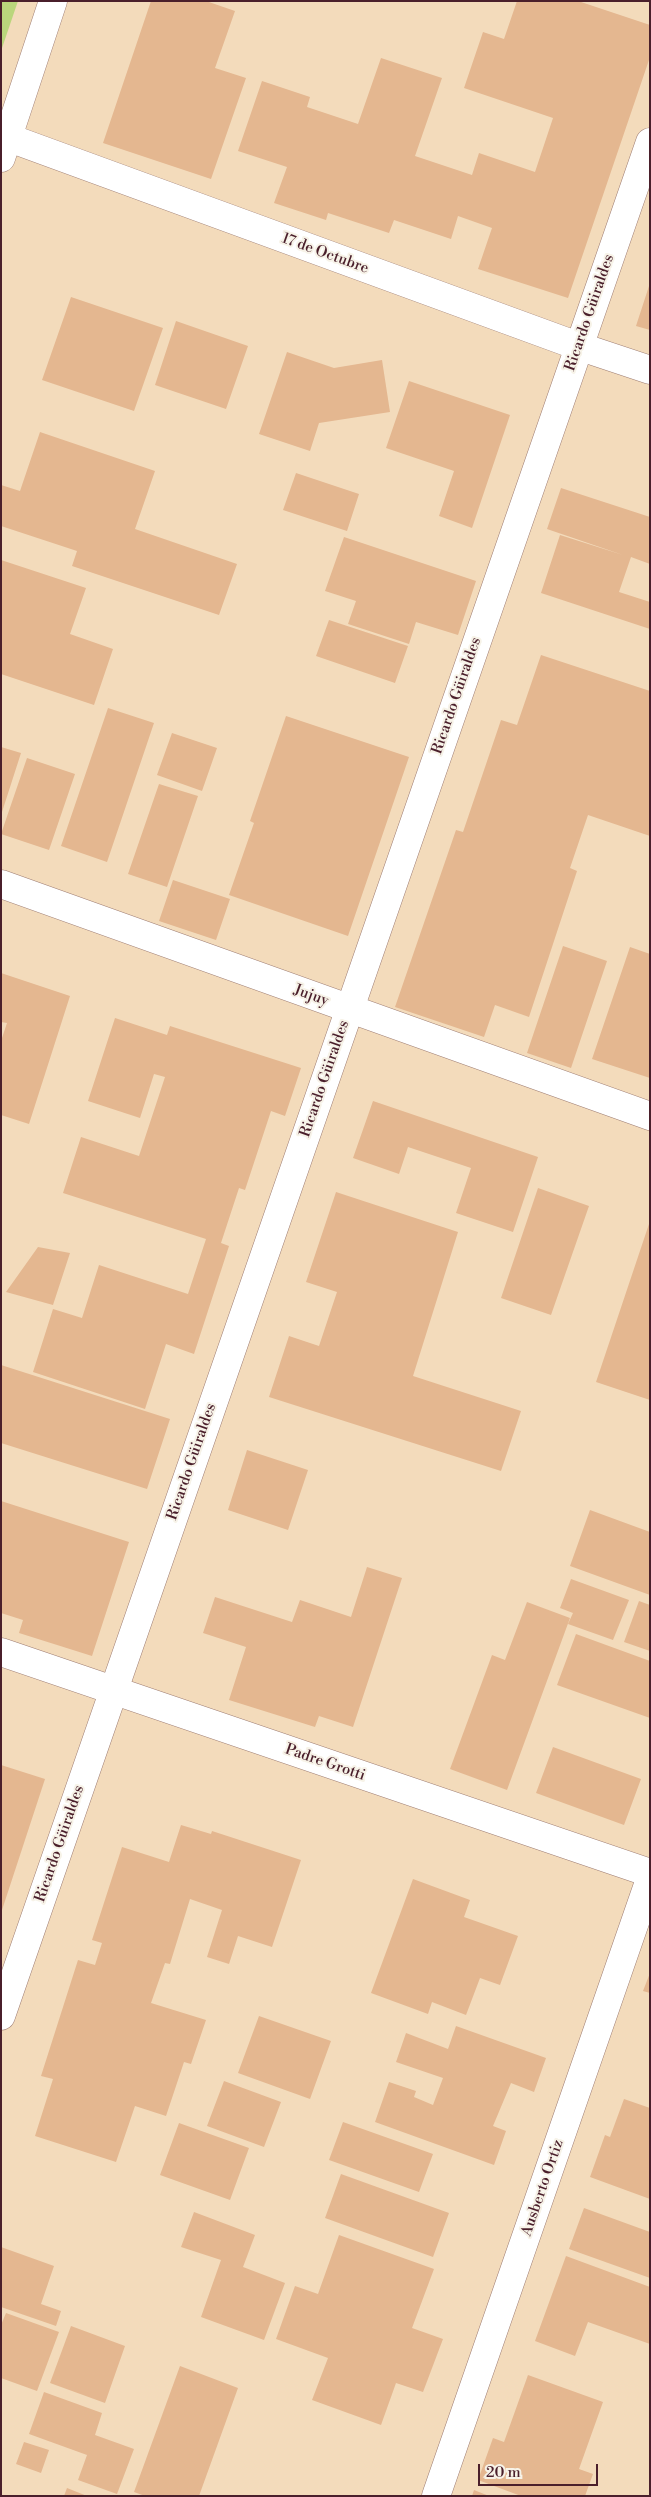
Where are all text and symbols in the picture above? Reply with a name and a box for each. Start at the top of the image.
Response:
street label: 17 de Octubre [279,230,371,278]
street label: Ricardo Güiraldes [562,252,618,374]
street label: Ricardo Güiraldes [429,635,485,757]
street label: Jujuy [291,981,331,1011]
street label: Ricardo Güiraldes [297,1018,353,1140]
street label: Ricardo Güiraldes [164,1401,220,1523]
street label: Padre Grotti [282,1741,368,1785]
street label: Ricardo Güiraldes [32,1783,88,1905]
street label: Ausberto Ortiz [518,2137,568,2239]
scale bar [481,2454,601,2486]
text: 20 m [486,2463,521,2482]

